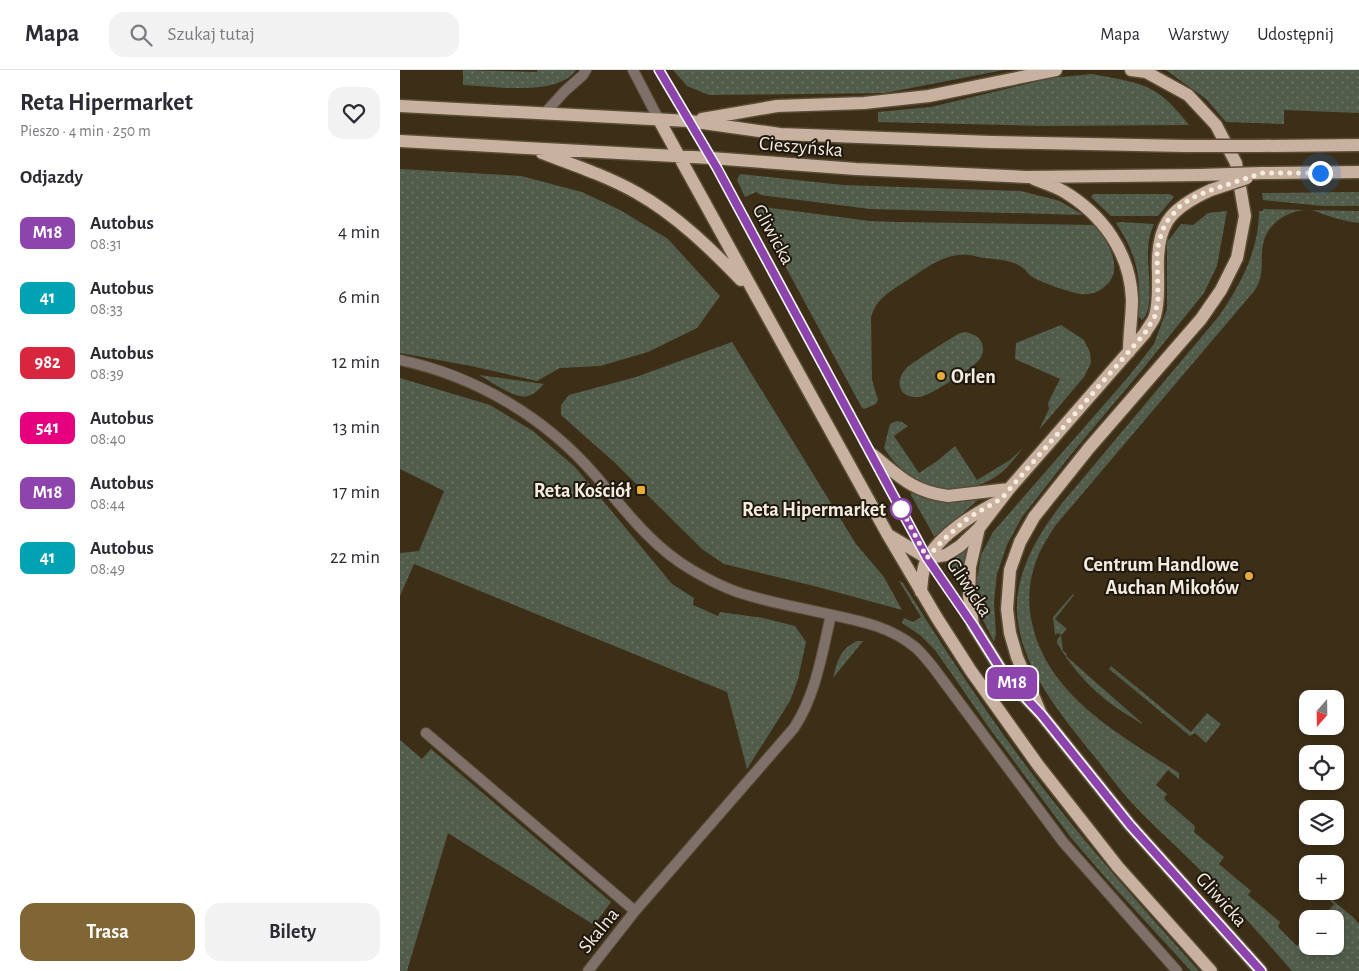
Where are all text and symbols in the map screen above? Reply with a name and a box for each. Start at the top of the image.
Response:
search box [109,12,459,57]
icon: search [127,21,155,49]
text: Mapa [25,22,79,46]
text: Szukaj tutaj [167,25,255,44]
text: Mapa [1100,26,1140,44]
text: Warstwy [1168,26,1229,44]
text: Udostępnij [1257,26,1334,44]
button: heart [328,87,380,139]
text: Reta Hipermarket [20,91,193,115]
text: Pieszo · 4 min · 250 m [20,123,151,139]
street label: Cieszyńska [758,133,844,161]
your location [1308,161,1333,186]
text: Odjazdy [20,168,83,187]
street label: Gliwicka [748,201,798,268]
text: Autobus [90,214,154,233]
text: 4 min [338,223,380,242]
text: M18 [33,224,62,242]
text: 08:31 [90,236,122,252]
text: Autobus [90,279,154,298]
text: 6 min [338,288,380,307]
text: 41 [40,289,55,307]
text: 08:33 [90,301,123,317]
text: Autobus [90,344,154,363]
text: 12 min [332,353,380,372]
text: 982 [34,354,61,372]
text: 08:39 [90,366,124,382]
place label: Orlen [951,367,996,387]
marker: Orlen [935,370,947,382]
text: Autobus [90,409,154,428]
text: 13 min [333,418,380,437]
text: 541 [36,419,59,437]
text: 08:40 [90,431,126,447]
text: Autobus [90,474,154,493]
place label: Reta Kościół [534,481,631,501]
text: 17 min [333,483,380,502]
text: M18 [33,484,62,502]
marker: Reta Kościół [635,484,647,496]
text: 08:44 [90,496,125,512]
marker: Reta Hipermarket [890,498,912,520]
place label: Reta Hipermarket [742,500,886,520]
text: Autobus [90,539,154,558]
text: 22 min [330,548,380,567]
text: 41 [40,549,55,567]
street label: Gliwicka [943,555,996,620]
place label: Centrum Handlowe Auchan Mikołów [1083,555,1239,598]
text: 08:49 [90,561,125,577]
marker: Centrum Handlowe Auchan Mikołów [1243,570,1255,582]
line badge: M18 [983,667,1041,699]
text: M18 [997,674,1027,692]
north arrow [1299,690,1344,735]
map controls [1299,690,1344,955]
button: locate [1299,745,1344,790]
button: layers [1299,800,1344,845]
button: + [1299,855,1344,900]
street label: Gliwicka [1192,869,1251,931]
button: Trasa [20,903,195,961]
button: Bilety [205,903,380,961]
street label: Skalna [575,904,623,957]
button: − [1299,910,1344,955]

